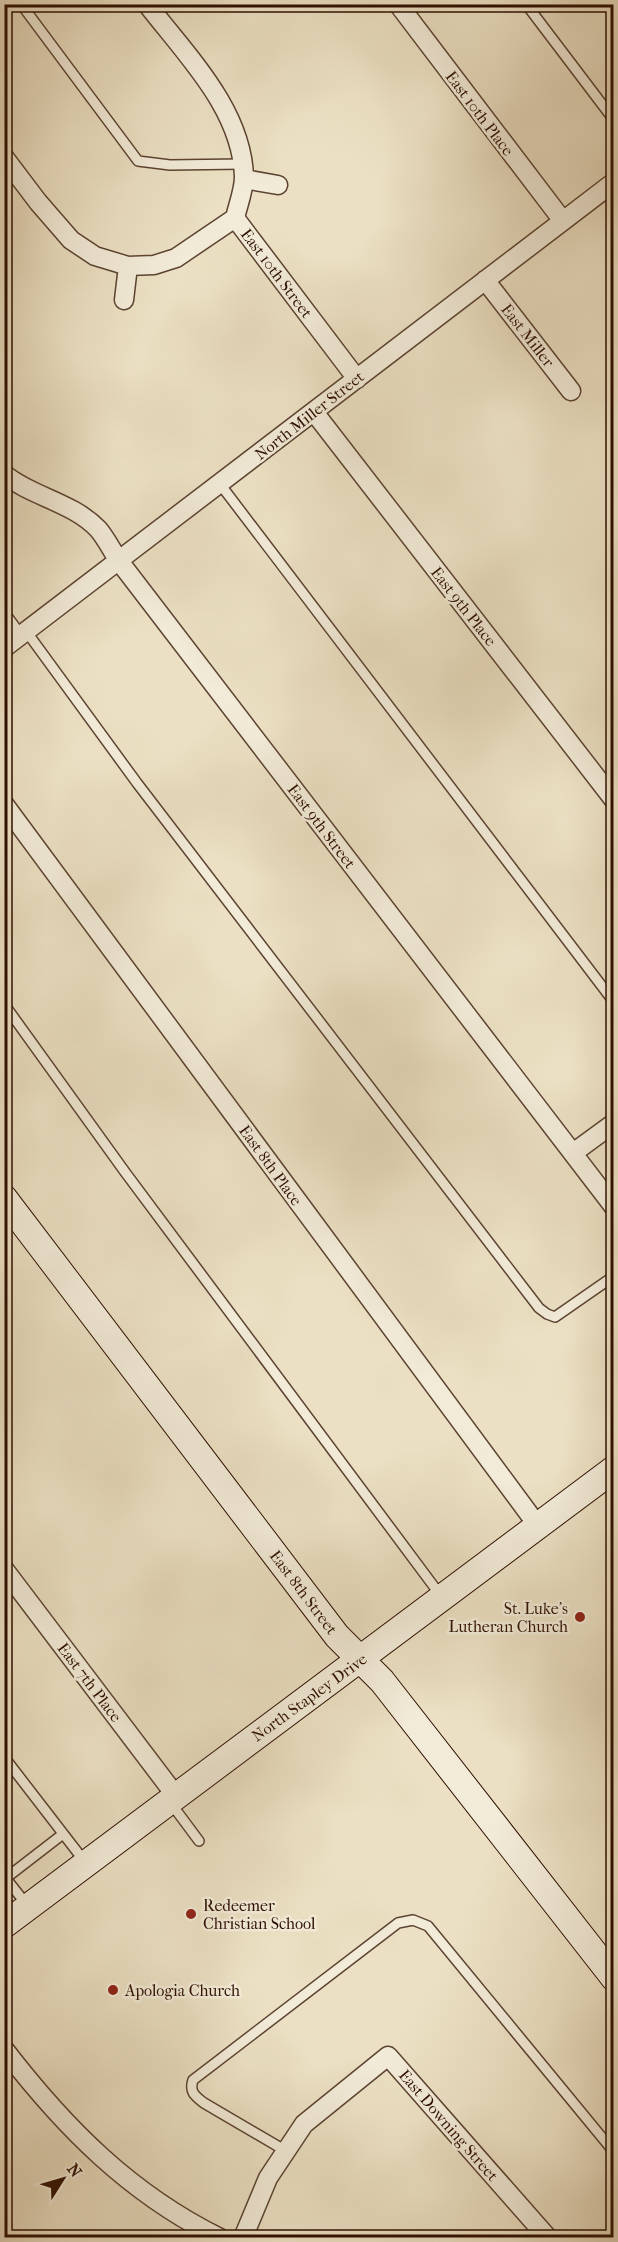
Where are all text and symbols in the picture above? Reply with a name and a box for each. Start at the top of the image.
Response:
street label: East 10th Place [442,67,518,160]
street label: East 10th Street [237,225,317,322]
street label: East Miller [497,300,558,371]
street label: North Miller Street [251,367,368,464]
street label: East 9th Place [427,563,500,650]
street label: East 9th Street [284,780,360,873]
street label: East 8th Place [235,1121,306,1209]
street label: East 8th Street [266,1546,342,1638]
place label: St. Luke's Lutheran Church [449,1599,568,1636]
marker: St. Luke's Lutheran Church [573,1610,587,1624]
street label: East 7th Place [54,1639,126,1726]
street label: North Stapley Drive [248,1649,371,1746]
place label: Redeemer Christian School [203,1896,316,1933]
marker: Redeemer Christian School [184,1907,198,1921]
place label: Apologia Church [124,1981,240,2000]
marker: Apologia Church [106,1983,120,1997]
street label: East Downing Street [395,2066,502,2185]
north arrow [33,2149,93,2209]
text: N [63,2160,86,2182]

